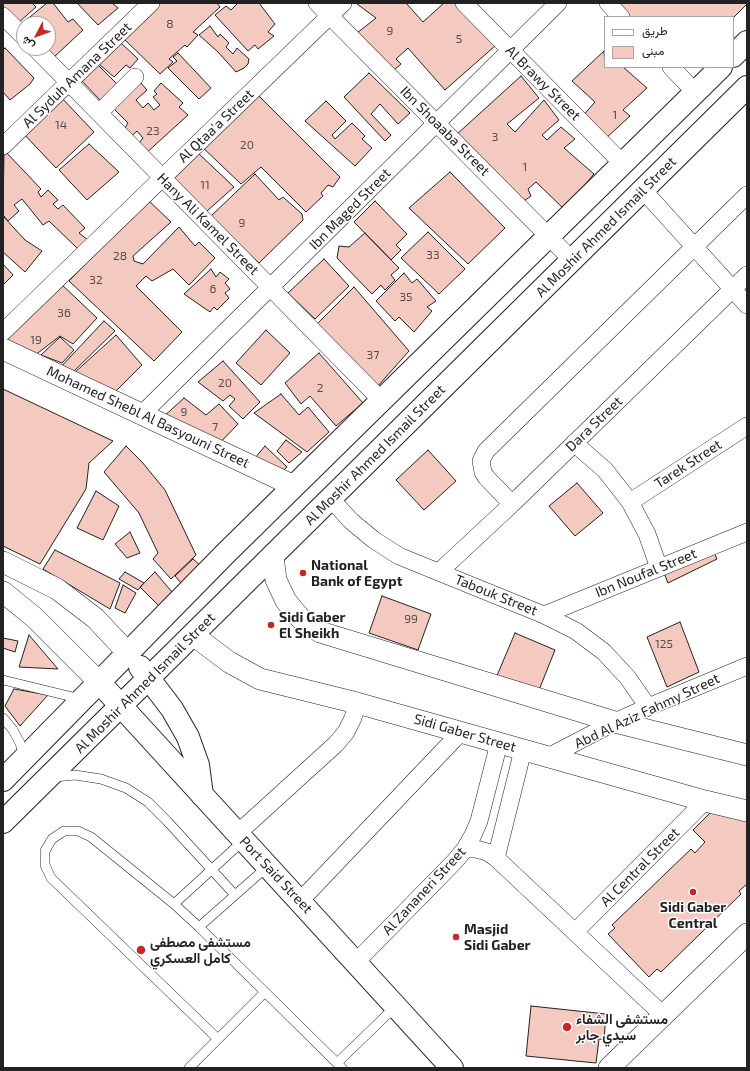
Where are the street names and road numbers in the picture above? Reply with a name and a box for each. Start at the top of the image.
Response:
street label: Al Syduh Amana Street [19,19,135,131]
street label: Al Brawy Street [502,42,584,124]
street label: Ibn Shoaaba Street [397,83,493,179]
street label: Al Qtaa'a Street [175,86,257,166]
street label: Al Moshir Ahmed Ismail Street [532,153,680,301]
street label: Ibn Maged Street [306,165,394,253]
street label: Hany Ali Kamel Street [154,170,262,278]
street label: Mohamed Shebl Al Basyouni Street [44,362,252,472]
street label: Al Moshir Ahmed Ismail Street [301,381,449,529]
street label: Dara Street [562,393,626,455]
street label: Tarek Street [651,436,725,492]
street label: Ibn Noufal Street [593,545,699,601]
street label: Tabouk Street [452,571,540,619]
street label: Al Moshir Ahmed Ismail Street [71,609,219,757]
street label: Abd Al Aziz Fahmy Street [572,670,722,752]
street label: Sidi Gaber Street [412,710,518,756]
street label: Al Central Street [597,824,683,910]
street label: Port Said Street [236,833,316,917]
street label: Al Zananeri Street [379,844,469,938]

